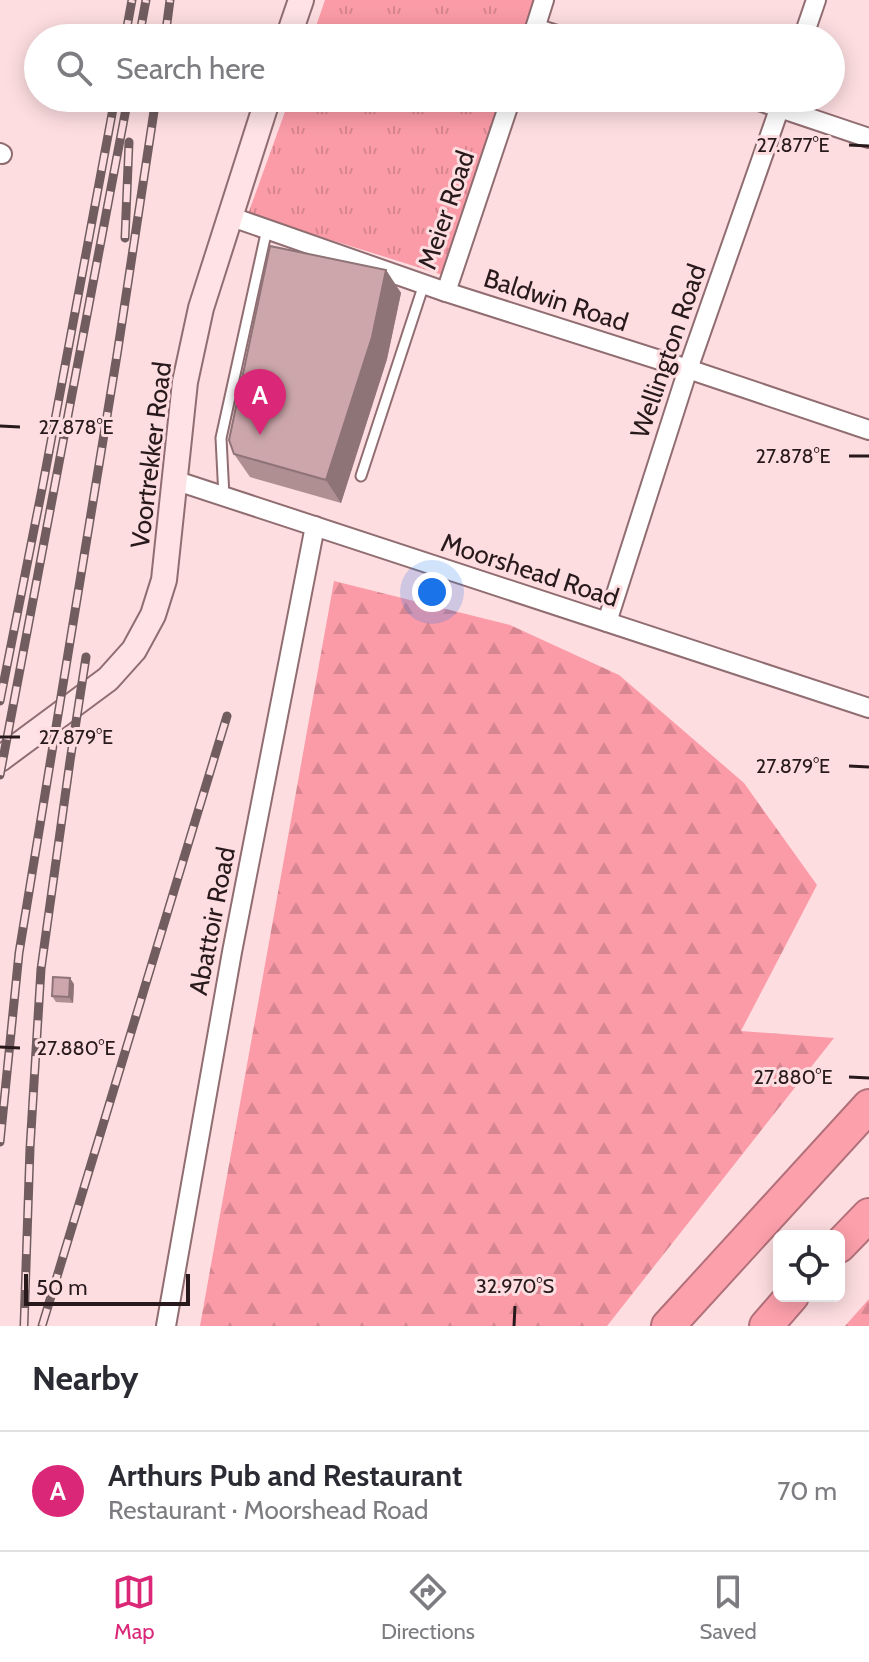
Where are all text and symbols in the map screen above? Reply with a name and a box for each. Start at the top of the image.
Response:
search box [24,24,845,112]
icon: search [52,46,96,90]
text: Search here [116,50,265,87]
text: 27.877°E [756,133,830,157]
street label: Meier Road [411,146,481,274]
street label: Wellington Road [623,260,713,442]
street label: Baldwin Road [480,262,632,338]
street label: Voortrekker Road [124,360,178,550]
pin: A [234,369,286,435]
text: 27.878°E [38,415,114,439]
text: 27.878°E [755,444,831,468]
street label: Moorshead Road [437,526,623,614]
your location [412,572,452,612]
text: 27.879°E [39,725,113,749]
text: 27.879°E [756,754,830,778]
street label: Abattoir Road [182,844,242,998]
text: 27.880°E [36,1036,116,1060]
text: 27.880°E [753,1065,833,1089]
map controls [773,1230,845,1302]
button: locate [773,1230,845,1302]
scale bar [24,1270,190,1306]
text: 50 m [36,1274,88,1301]
text: 32.970°S [476,1274,554,1298]
text: Nearby [32,1357,139,1399]
text: Arthurs Pub and Restaurant [108,1457,462,1494]
text: A [50,1475,66,1507]
text: 70 m [777,1475,837,1507]
text: Restaurant · Moorshead Road [108,1494,429,1526]
tab: Map [112,1570,156,1645]
tab: Directions [381,1570,475,1645]
tab: Saved [700,1570,757,1645]

